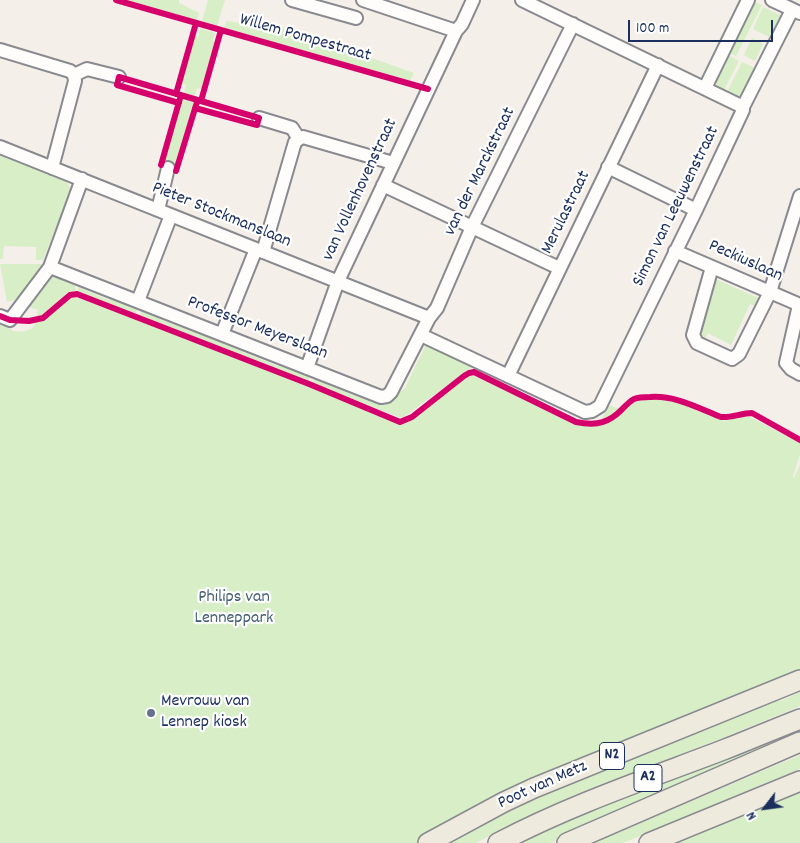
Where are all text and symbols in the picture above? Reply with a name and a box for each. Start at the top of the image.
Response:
street label: Willem Pompestraat [237,10,373,68]
scale bar [630,10,775,42]
text: 100 m [636,18,669,40]
street label: van der Marckstraat [441,104,521,240]
street label: van Vollenhovenstraat [319,116,403,264]
street label: Simon van Leeuwenstraat [629,123,725,291]
street label: Merulastraat [538,168,596,258]
street label: Pieter Stockmanslaan [148,178,294,254]
street label: Peckiuslaan [705,236,785,288]
street label: Professor Meyerslaan [184,292,330,366]
park label: Philips van Lenneppark [195,588,273,630]
place label: Mevrouw van Lennep kiosk [161,692,249,734]
marker: Mevrouw van Lennep kiosk [145,707,157,719]
road number: N2 [600,742,624,769]
street label: Poot van Metz [495,757,591,815]
road number: A2 [634,764,662,791]
north arrow [740,783,790,833]
text: N [742,808,762,824]

